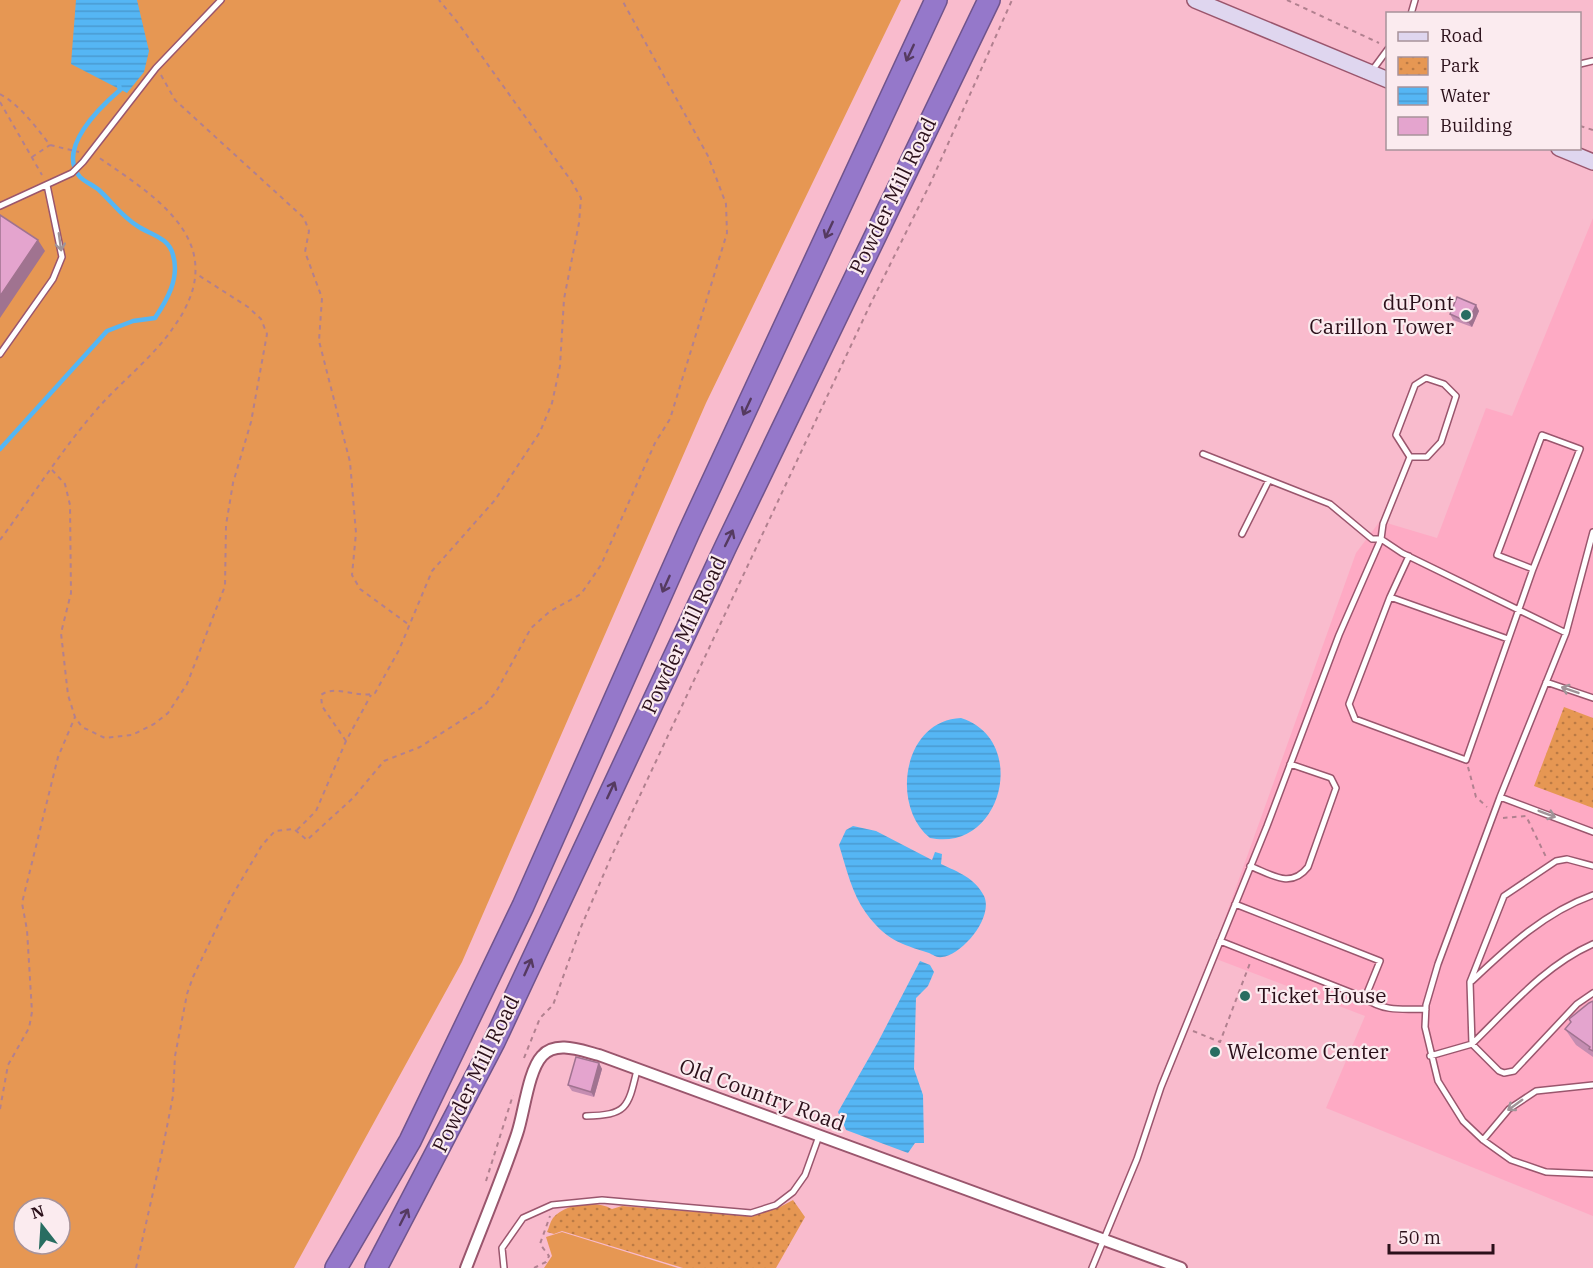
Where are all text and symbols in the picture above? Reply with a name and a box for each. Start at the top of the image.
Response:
legend [1386,12,1581,150]
text: Road [1440,24,1483,47]
one-way arrow [904,43,916,61]
text: Park [1440,54,1480,77]
text: Water [1440,84,1490,107]
street label: Powder Mill Road [842,112,942,279]
text: Building [1440,114,1512,137]
one-way arrow [822,220,834,238]
one-way arrow [54,232,65,252]
place label: duPont Carillon Tower [1309,288,1455,340]
marker: duPont Carillon Tower [1459,308,1473,322]
one-way arrow [741,397,753,415]
one-way arrow [724,529,736,547]
street label: Powder Mill Road [634,551,732,718]
one-way arrow [660,575,672,593]
one-way arrow [1561,683,1580,694]
one-way arrow [605,782,617,800]
one-way arrow [1537,810,1555,821]
one-way arrow [523,959,535,977]
place label: Ticket House [1257,981,1387,1009]
marker: Ticket House [1238,989,1252,1003]
street label: Powder Mill Road [425,990,525,1157]
place label: Welcome Center [1227,1037,1389,1065]
marker: Welcome Center [1208,1045,1222,1059]
street label: Old Country Road [676,1051,849,1137]
one-way arrow [1508,1099,1524,1111]
north arrow [12,1196,72,1256]
text: N [29,1200,47,1223]
one-way arrow [399,1208,411,1226]
scale bar [1389,1217,1492,1255]
text: 50 m [1398,1226,1441,1249]

